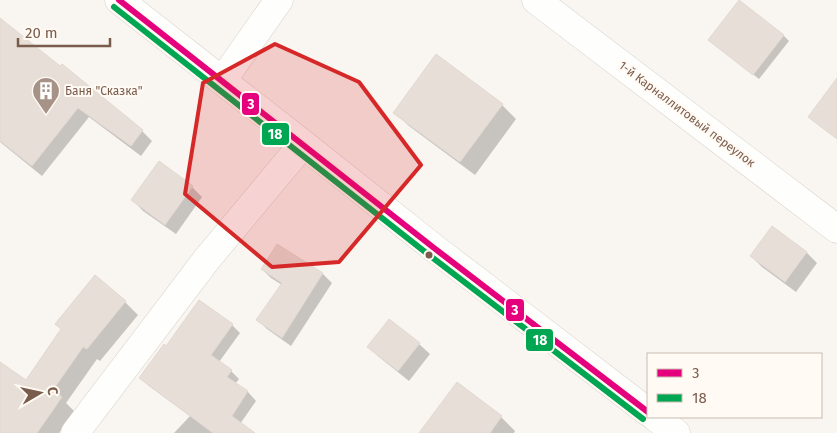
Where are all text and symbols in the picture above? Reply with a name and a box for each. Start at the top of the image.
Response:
scale bar [18,15,110,47]
text: 20 m [25,24,58,42]
street label: 1-й Карналлитовый переулок [616,58,758,170]
building icon: Баня "Сказка" [31,76,61,115]
place label: Баня "Сказка" [65,84,143,98]
line badge: 3 [241,92,260,116]
text: 3 [246,96,255,113]
line badge: 18 [261,122,290,146]
text: 18 [268,126,282,143]
unlabelled marker [424,250,434,260]
line badge: 3 [505,298,525,322]
text: 3 [510,302,519,319]
line badge: 18 [525,328,554,352]
text: 18 [533,332,547,349]
legend [647,353,822,418]
text: 3 [692,364,700,382]
north arrow [15,368,65,418]
text: С [43,386,61,396]
text: 18 [692,389,707,407]

